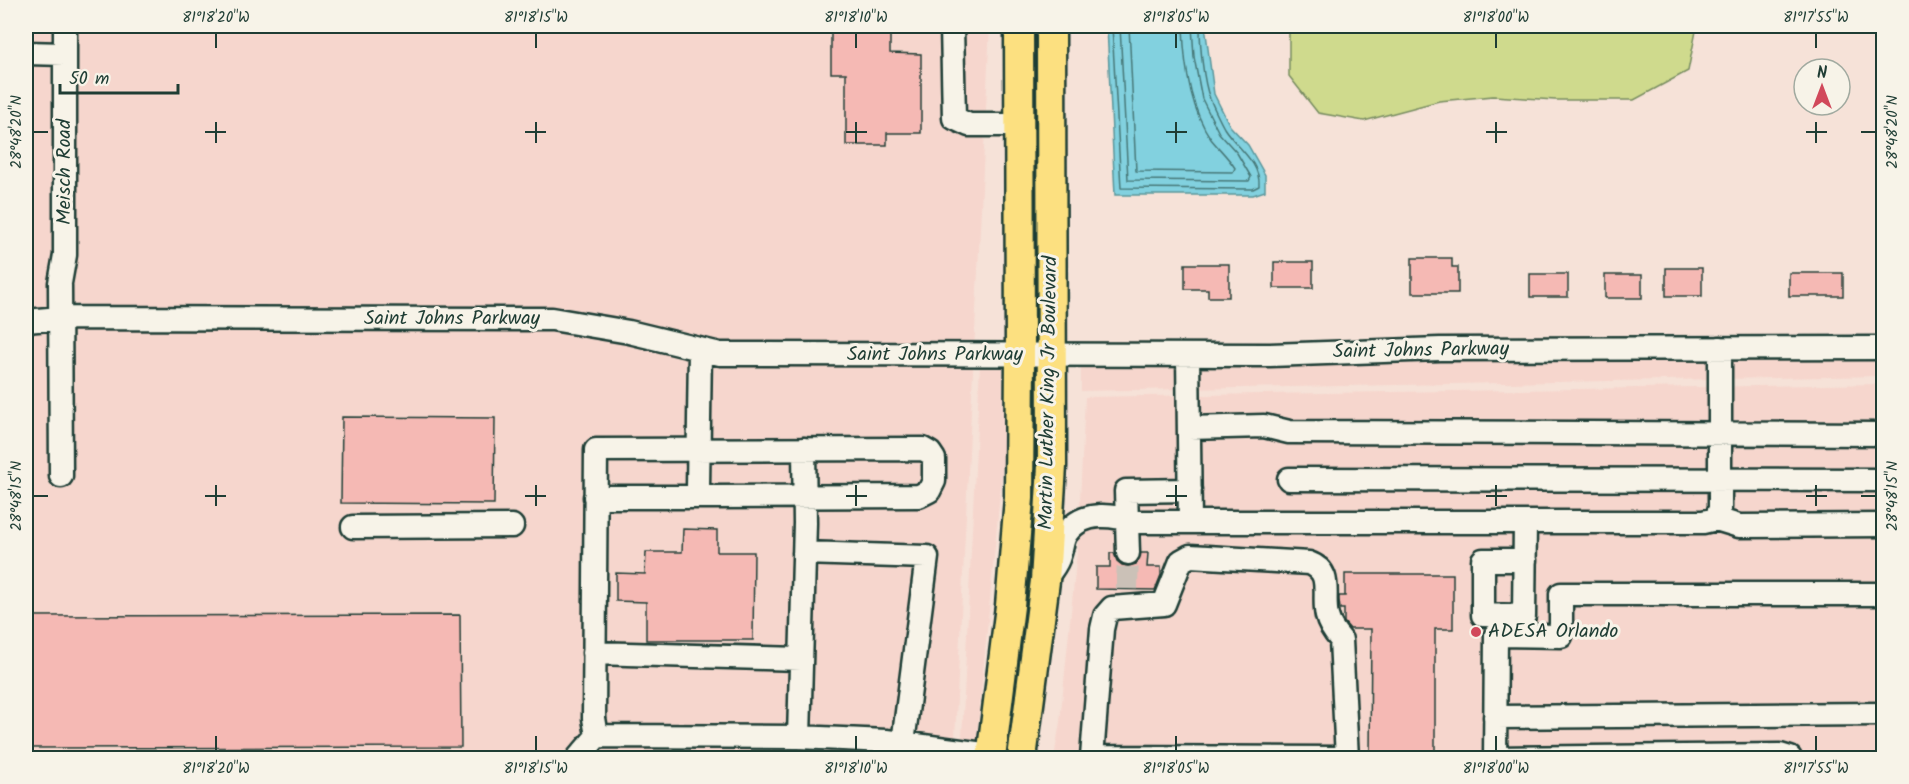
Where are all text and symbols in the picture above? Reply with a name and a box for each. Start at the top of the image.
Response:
text: 81°18'20"W [182,6,250,30]
text: 81°18'15"W [504,6,568,30]
text: 81°18'10"W [824,6,888,30]
text: 81°18'05"W [1143,6,1210,30]
text: 81°18'00"W [1463,6,1529,30]
text: 81°17'55"W [1783,6,1849,30]
scale bar [60,57,178,95]
north arrow [1792,57,1852,117]
text: N [1817,61,1827,86]
text: 50 m [69,65,109,94]
text: 28°48'20"N [5,95,29,169]
text: 28°48'20"N [1881,95,1905,169]
street label: Meisch Road [49,118,81,225]
street label: Martin Luther King Jr Boulevard [1031,255,1067,530]
street label: Saint Johns Parkway [364,303,541,335]
street label: Saint Johns Parkway [1333,333,1510,369]
street label: Saint Johns Parkway [847,339,1024,371]
text: 28°48'15"N [5,461,29,531]
text: 28°48'15"N [1881,461,1905,531]
place label: ADESA Orlando [1488,616,1618,648]
marker: ADESA Orlando [1469,625,1483,639]
text: 81°18'20"W [182,757,250,781]
text: 81°18'15"W [504,757,568,781]
text: 81°18'10"W [824,757,888,781]
text: 81°18'05"W [1143,757,1210,781]
text: 81°18'00"W [1463,757,1529,781]
text: 81°17'55"W [1783,757,1849,781]

